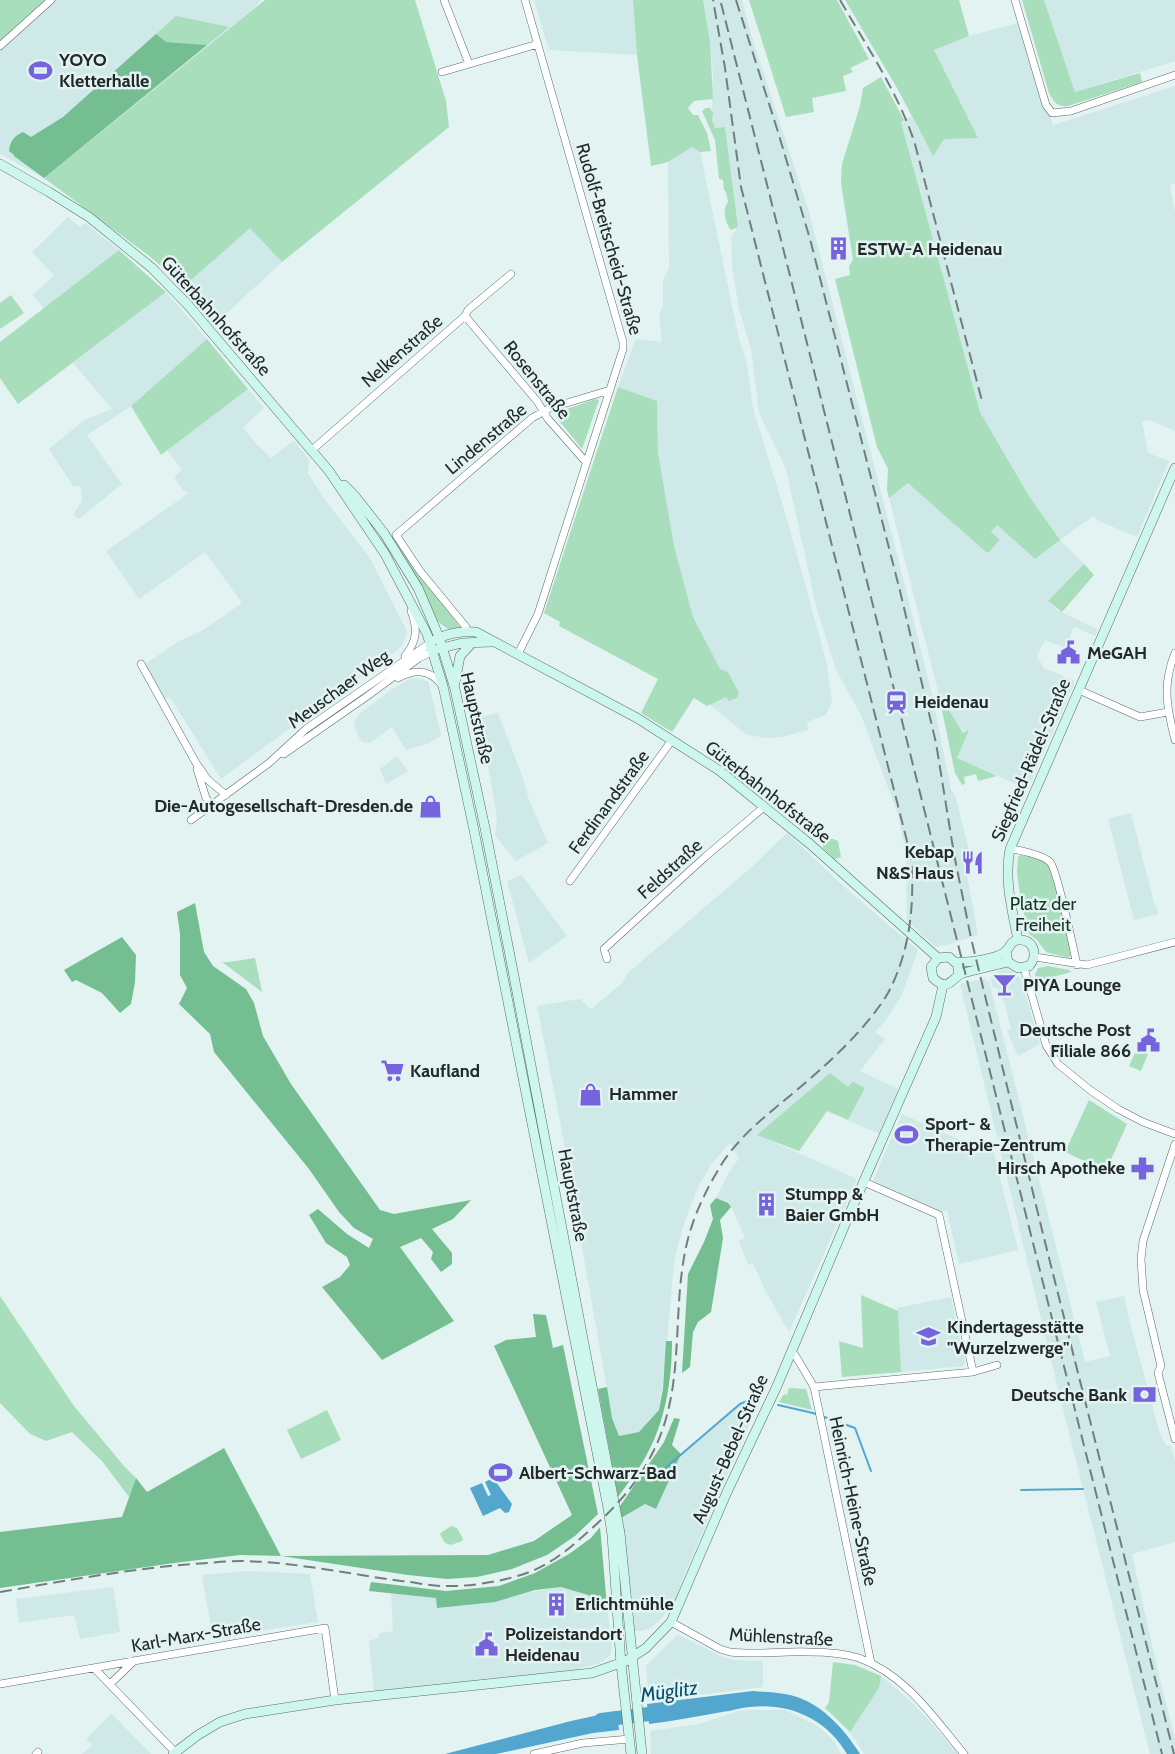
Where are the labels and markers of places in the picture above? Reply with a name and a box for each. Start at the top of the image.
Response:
place label: YOYO Kletterhalle [58,49,149,92]
sports icon: YOYO Kletterhalle [28,57,54,83]
building icon: ESTW-A Heidenau [826,236,852,262]
place label: ESTW-A Heidenau [857,238,1002,260]
public building icon: MeGAH [1056,640,1082,666]
place label: MeGAH [1087,642,1147,664]
station icon: Heidenau [883,689,909,715]
place label: Heidenau [914,691,989,713]
shop icon: Die-Autogesellschaft-Dresden.de [418,793,444,819]
place label: Die-Autogesellschaft-Dresden.de [154,795,413,817]
place label: Kebap N&S Haus [876,841,954,884]
restaurant icon: Kebap N&S Haus [959,849,985,875]
bar icon: PIYA Lounge [992,972,1018,998]
place label: PIYA Lounge [1023,974,1121,996]
place label: Deutsche Post Filiale 866 [1019,1019,1131,1062]
public building icon: Deutsche Post Filiale 866 [1136,1027,1162,1053]
supermarket icon: Kaufland [379,1058,405,1084]
place label: Kaufland [410,1060,480,1082]
shop icon: Hammer [578,1081,604,1107]
place label: Hammer [609,1083,677,1105]
place label: Sport- & Therapie-Zentrum [925,1113,1066,1156]
sports icon: Sport- & Therapie-Zentrum [894,1121,920,1147]
pharmacy icon: Hirsch Apotheke [1130,1155,1156,1181]
place label: Hirsch Apotheke [997,1157,1125,1179]
place label: Stumpp & Baier GmbH [785,1183,879,1226]
building icon: Stumpp & Baier GmbH [754,1191,780,1217]
place label: Kindertagesstätte "Wurzelzwerge" [947,1316,1084,1359]
school or university icon: Kindertagesstätte "Wurzelzwerge" [916,1324,942,1350]
bank icon: Deutsche Bank [1132,1382,1158,1408]
place label: Deutsche Bank [1011,1384,1127,1406]
sports icon: Albert-Schwarz-Bad [488,1460,514,1486]
place label: Albert-Schwarz-Bad [519,1462,677,1484]
building icon: Erlichtmühle [544,1591,570,1617]
place label: Erlichtmühle [575,1593,674,1615]
place label: Polizeistandort Heidenau [505,1623,622,1666]
public building icon: Polizeistandort Heidenau [474,1631,500,1657]

